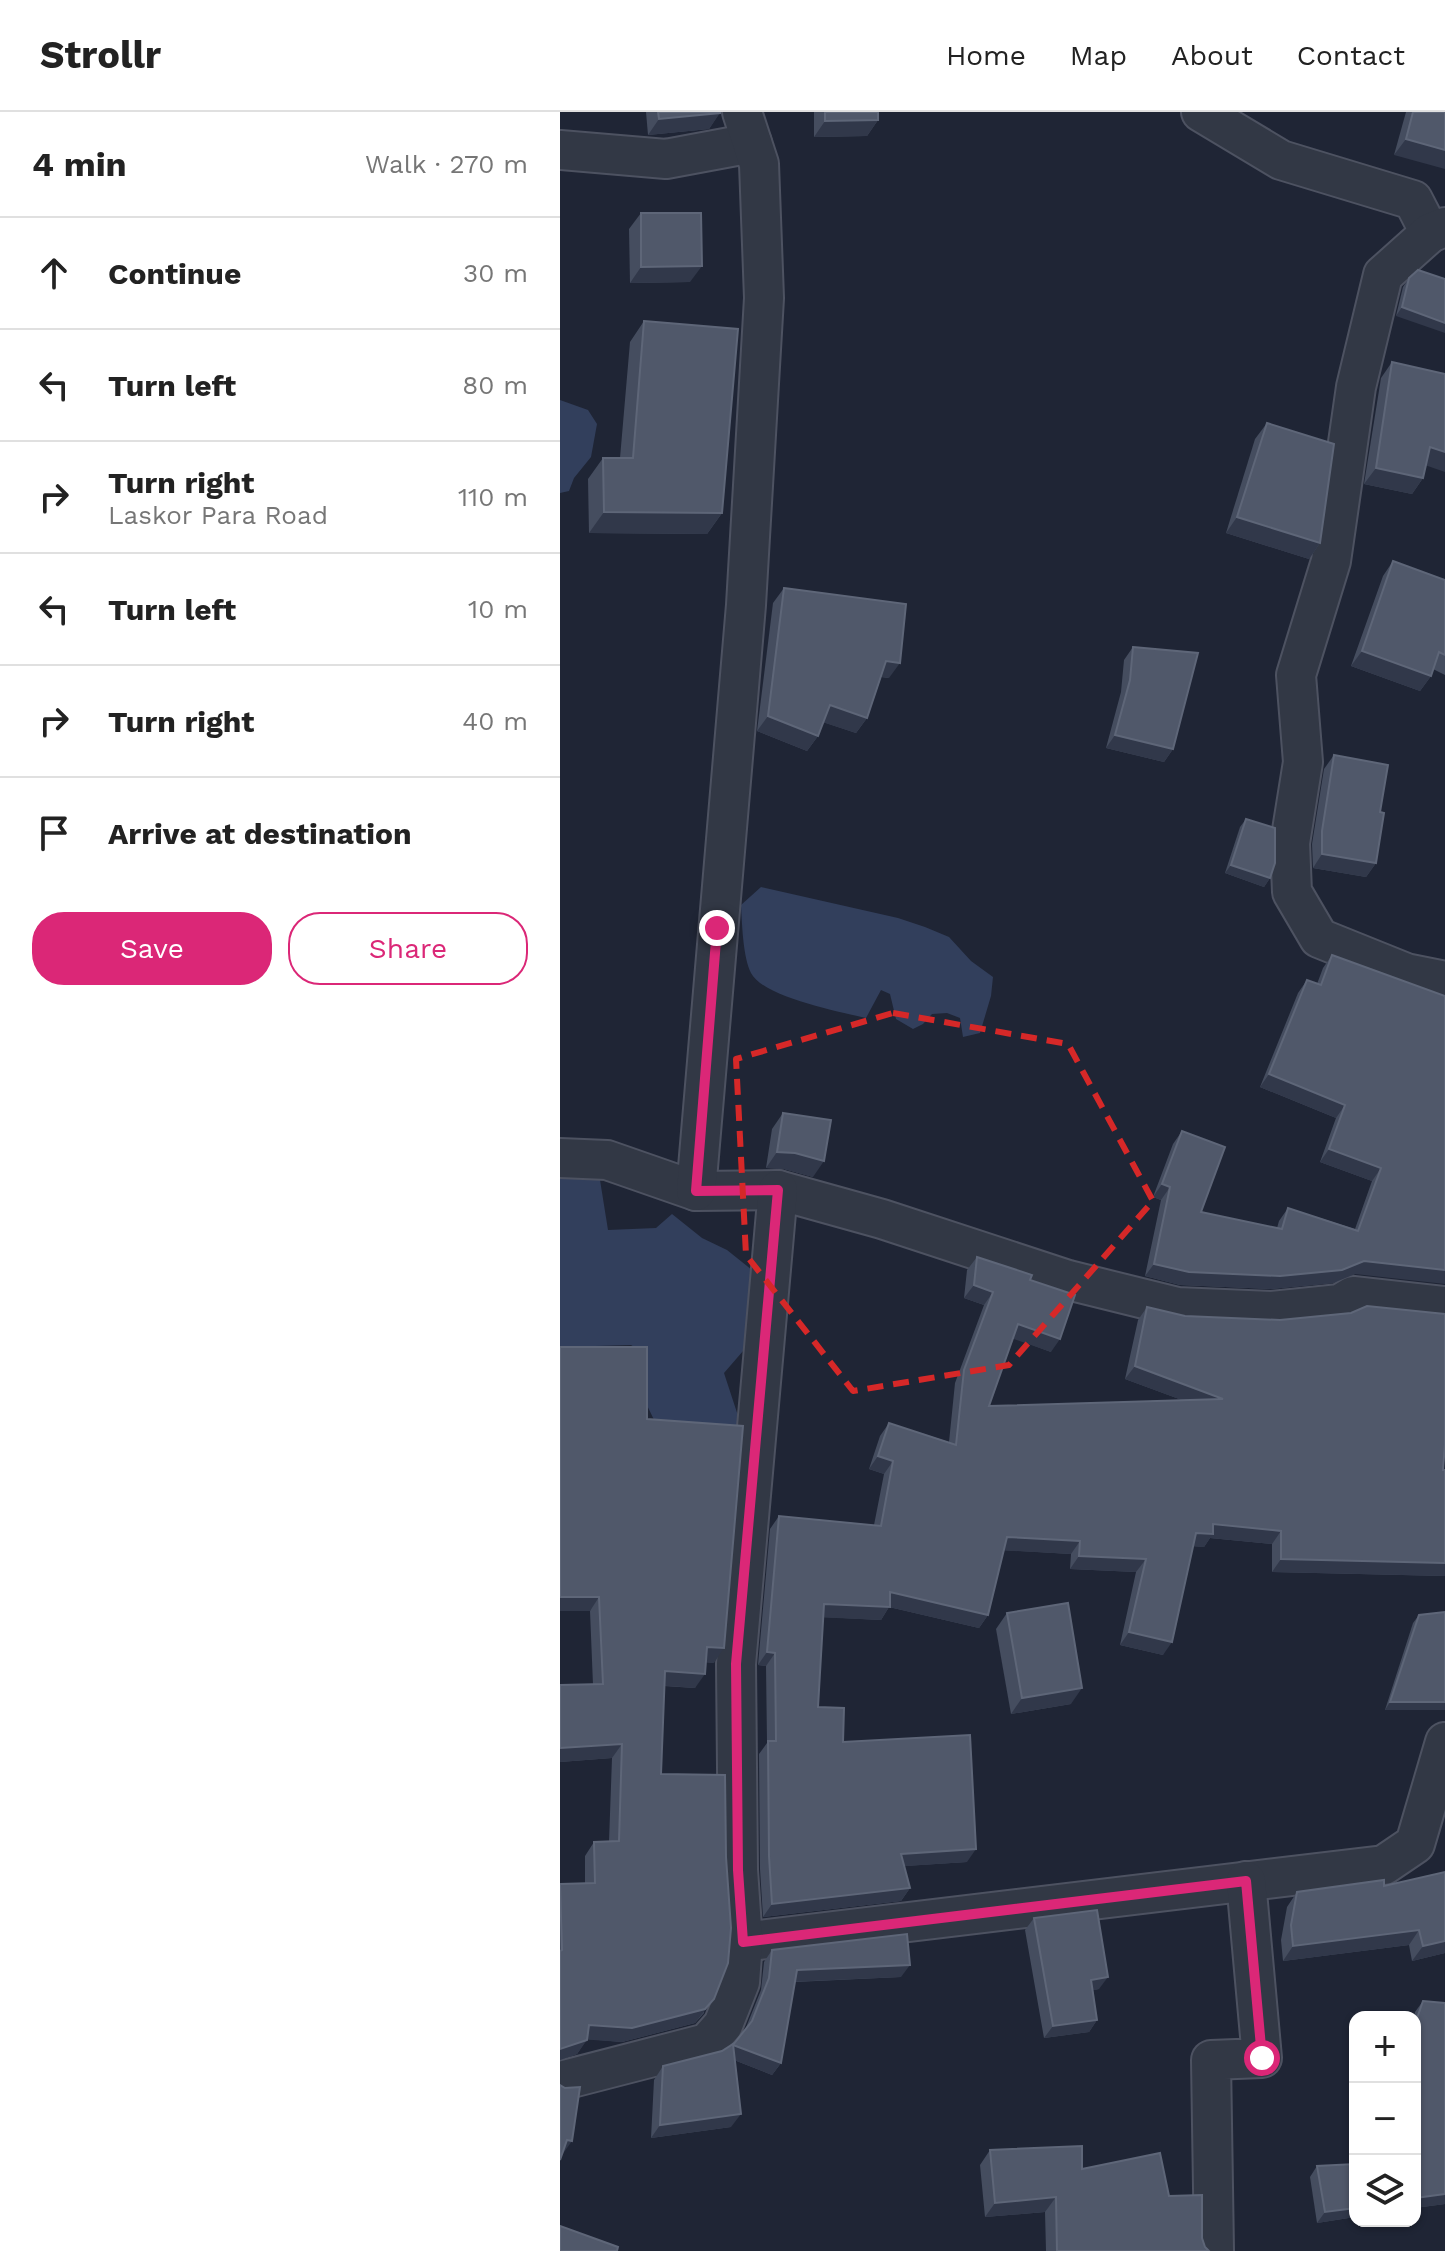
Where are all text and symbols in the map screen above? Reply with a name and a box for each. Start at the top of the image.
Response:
text: Strollr [40,33,161,77]
text: Home [946,39,1026,72]
text: Map [1070,39,1127,72]
text: About [1171,39,1253,72]
text: Contact [1297,39,1405,72]
text: 4 min [32,144,127,184]
text: Walk · 270 m [365,149,528,179]
icon: ahead [32,251,76,295]
text: Continue [108,256,241,291]
text: 30 m [463,258,528,288]
icon: left [32,363,76,407]
text: Turn left [108,368,236,403]
text: 80 m [462,370,528,400]
text: Turn right [108,465,254,500]
icon: right [32,475,76,519]
text: 110 m [458,482,528,512]
text: Laskor Para Road [108,500,328,530]
icon: left [32,587,76,631]
text: Turn left [108,592,236,627]
text: 10 m [468,594,528,624]
icon: right [32,699,76,743]
text: Turn right [108,704,254,739]
text: 40 m [462,706,528,736]
icon: arrive [32,811,76,855]
text: Arrive at destination [108,816,412,851]
route end [699,910,735,946]
button: Save [32,912,272,985]
button: Share [288,912,528,985]
map controls [1349,2011,1421,2227]
button: + [1349,2011,1421,2083]
route start [1244,2040,1280,2076]
button: − [1349,2083,1421,2155]
button: layers [1349,2155,1421,2227]

